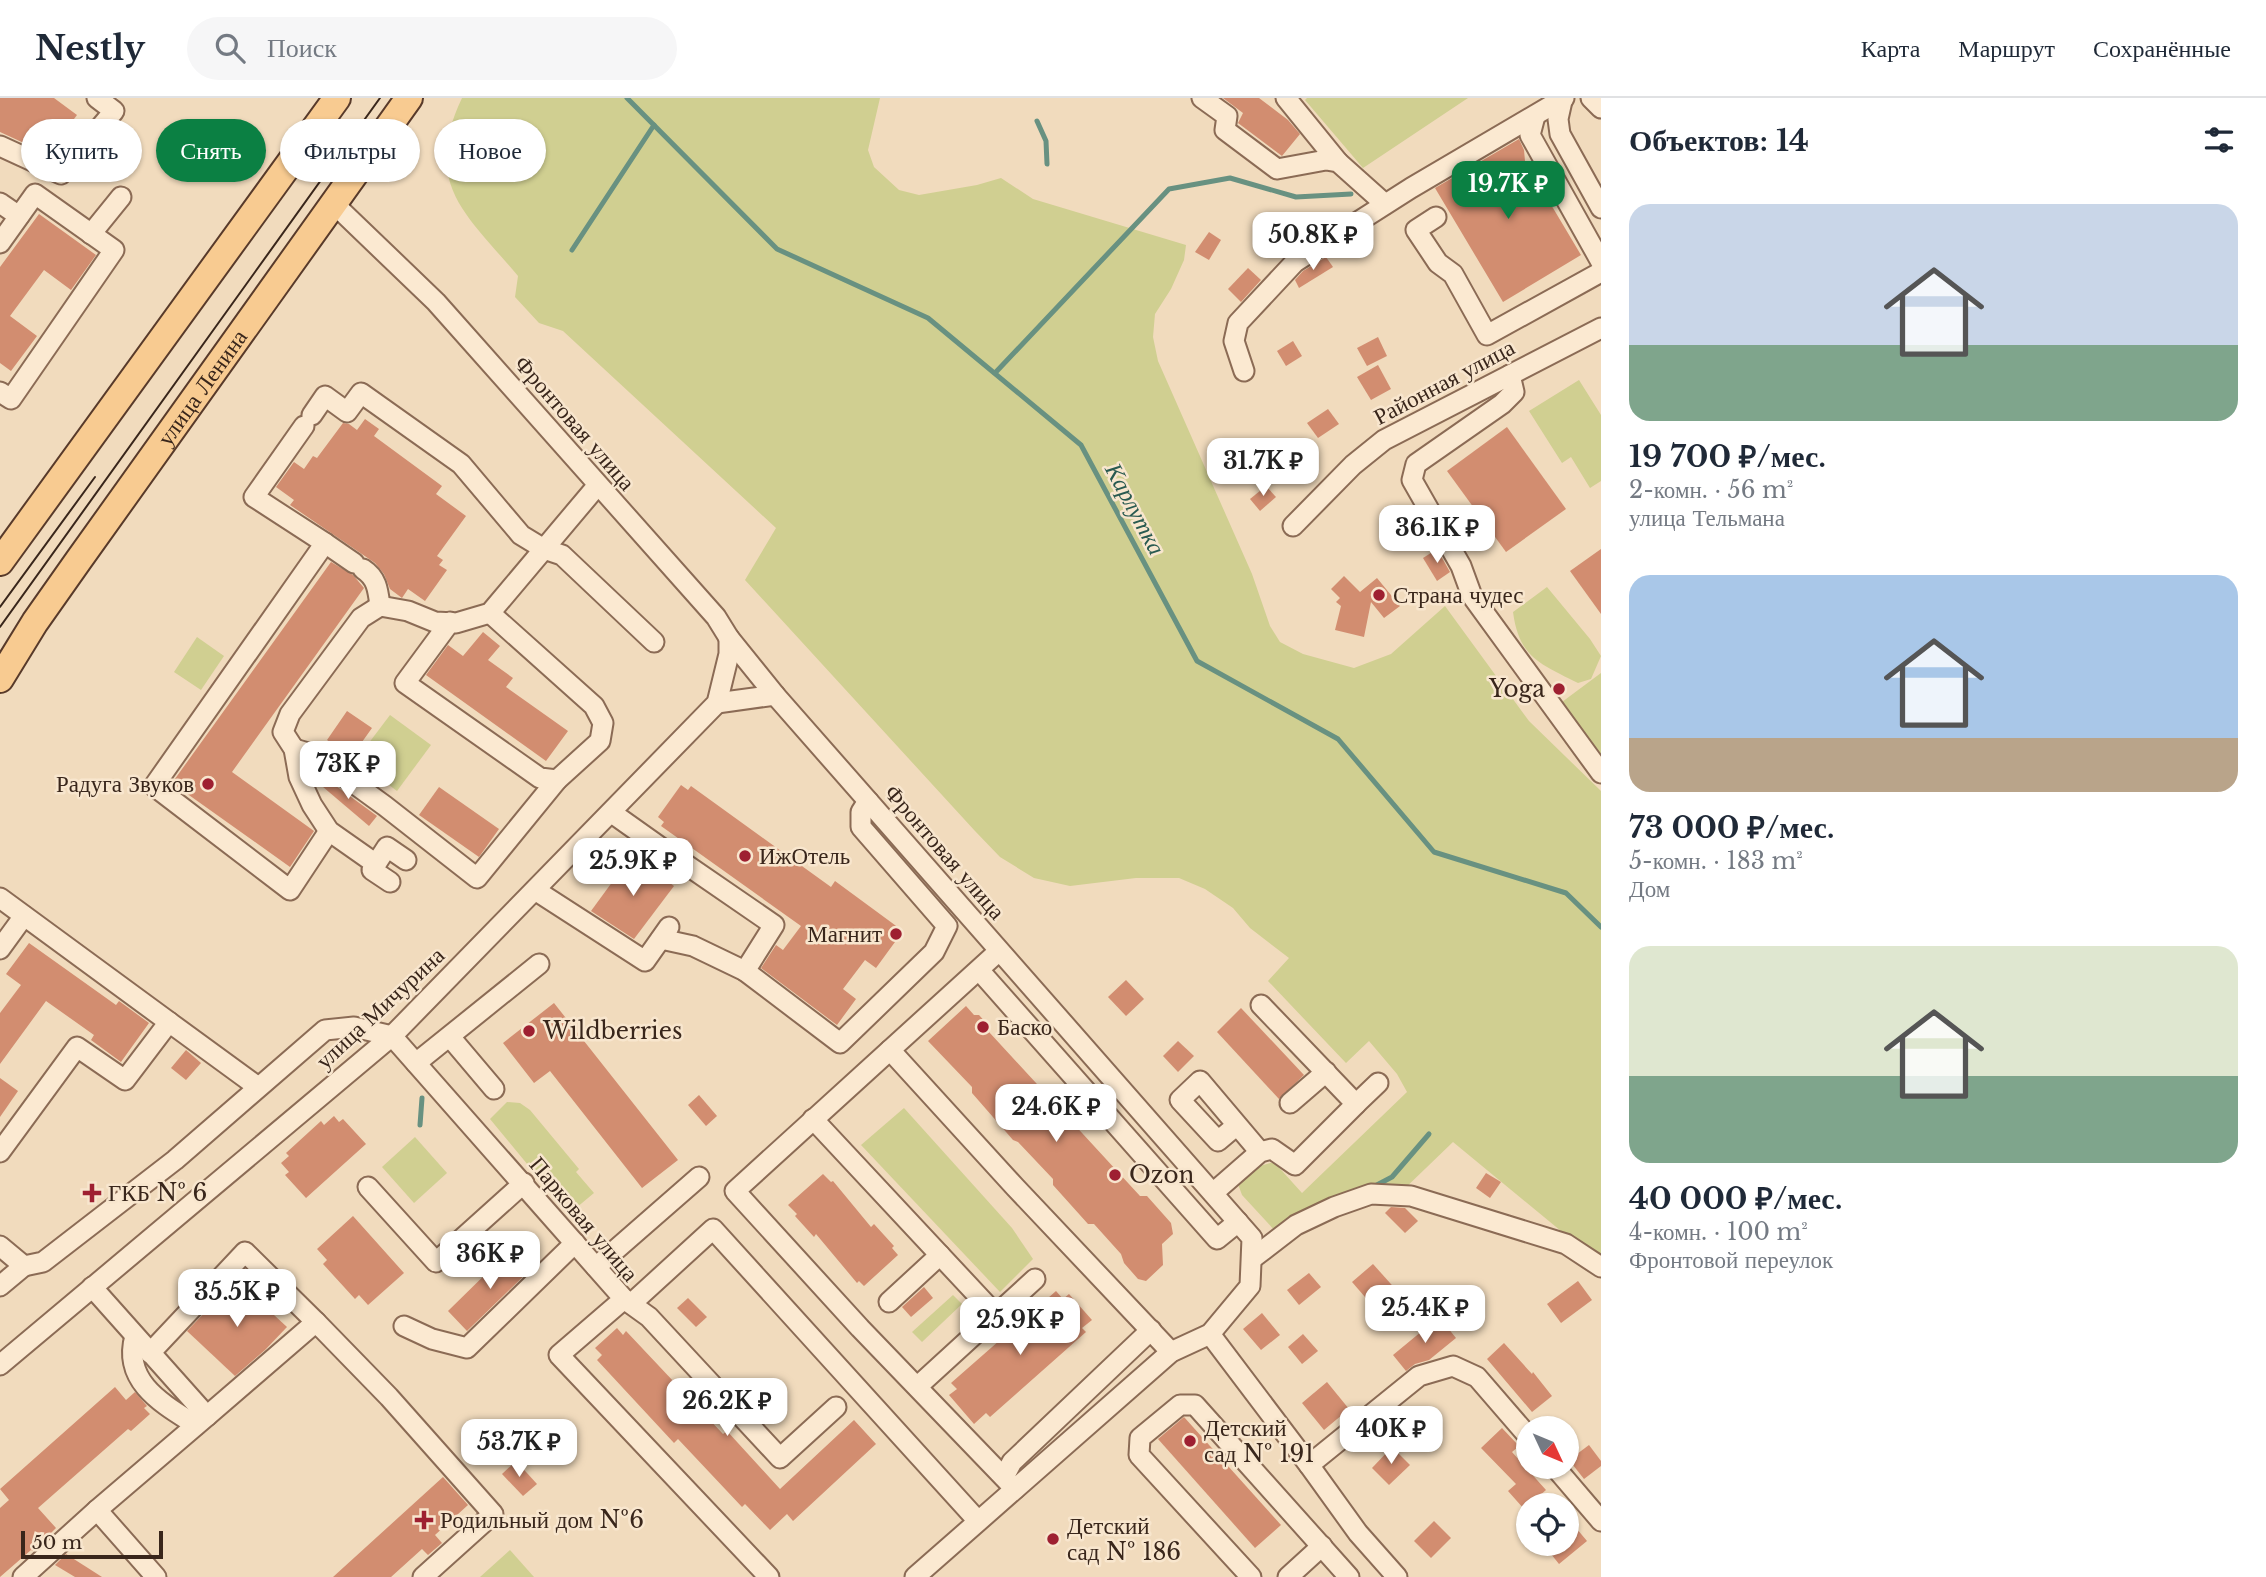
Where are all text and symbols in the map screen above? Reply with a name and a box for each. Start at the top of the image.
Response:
search box [187,17,677,80]
text: Nestly [35,28,145,69]
icon: search [211,29,249,67]
text: Поиск [267,32,337,64]
text: Карта [1861,34,1920,63]
text: Маршрут [1958,34,2055,63]
text: Сохранённые [2093,34,2231,63]
chip: Купить [21,119,142,182]
chip: Снять [156,119,266,182]
chip: Фильтры [280,119,420,182]
chip: Новое [434,119,546,182]
icon: filters [2200,121,2238,159]
text: Объектов: 14 [1629,122,1809,159]
pin: 19.7K ₽ [1443,162,1573,221]
text: 19.7K ₽ [1468,170,1548,198]
pin: 50.8K ₽ [1248,212,1378,272]
text: 50.8K ₽ [1268,221,1358,249]
icon: home [1871,249,1997,375]
street label: улица Ленина [151,324,253,451]
street label: Районная улица [1369,333,1519,431]
street label: Фронтовая улица [509,350,641,496]
pin: 31.7K ₽ [1198,438,1328,498]
text: 19 700 ₽/мес. [1629,438,1826,475]
text: 31.7K ₽ [1223,447,1303,475]
water label: Карлутка [1099,457,1172,560]
text: 2-комн. · 56 m² [1629,476,1793,504]
text: улица Тельмана [1629,504,1785,532]
pin: 36.1K ₽ [1372,505,1502,565]
text: 36.1K ₽ [1395,514,1479,542]
place label: Страна чудес [1393,581,1524,609]
marker: Страна чудес [1371,587,1387,603]
icon: home [1871,620,1997,746]
place label: Yoga [1488,675,1545,703]
marker: Yoga [1551,681,1567,697]
pin: 73K ₽ [299,742,397,801]
text: 73K ₽ [316,750,380,778]
place label: Радуга Звуков [56,770,194,798]
marker: Радуга Звуков [200,776,216,792]
street label: Фронтовая улица [879,779,1011,925]
text: 73 000 ₽/мес. [1629,809,1835,846]
pin: 25.9K ₽ [568,838,698,898]
place label: ИжОтель [759,842,850,870]
text: 25.9K ₽ [589,847,677,875]
text: 5-комн. · 183 m² [1629,847,1803,875]
marker: ИжОтель [737,848,753,864]
text: Дом [1629,875,1670,903]
place label: Магнит [807,920,882,948]
marker: Магнит [888,926,904,942]
street label: улица Мичурина [310,941,450,1075]
icon: home [1871,991,1997,1117]
place label: Баско [997,1013,1052,1041]
place label: Wildberries [542,1017,682,1045]
marker: Баско [975,1019,991,1035]
marker: Wildberries [521,1023,537,1039]
pin: 24.6K ₽ [991,1084,1121,1144]
text: 24.6K ₽ [1011,1093,1101,1121]
street label: Парковая улица [524,1151,644,1287]
place label: Ozon [1129,1161,1194,1189]
marker: Ozon [1107,1167,1123,1183]
place label: ГКБ № 6 [108,1179,207,1207]
text: 40 000 ₽/мес. [1629,1180,1842,1217]
marker: ГКБ № 6 [82,1183,102,1203]
text: 4-комн. · 100 m² [1629,1218,1808,1246]
pin: 36K ₽ [441,1232,539,1291]
text: 36K ₽ [456,1240,524,1268]
text: Фронтовой переулок [1629,1246,1833,1274]
pin: 35.5K ₽ [172,1270,302,1329]
text: 35.5K ₽ [194,1278,280,1306]
pin: 25.4K ₽ [1360,1286,1490,1345]
text: 25.4K ₽ [1381,1294,1469,1322]
pin: 25.9K ₽ [955,1298,1085,1357]
text: 25.9K ₽ [976,1306,1064,1334]
pin: 26.2K ₽ [662,1378,792,1438]
text: 26.2K ₽ [682,1387,772,1415]
pin: 40K ₽ [1342,1406,1440,1466]
place label: Детский сад № 191 [1204,1414,1314,1468]
text: 40K ₽ [1356,1415,1426,1443]
north arrow [1516,1416,1578,1479]
map controls [1516,1416,1579,1556]
pin: 53.7K ₽ [454,1420,584,1479]
text: 53.7K ₽ [477,1428,561,1456]
marker: Детский сад № 191 [1182,1433,1198,1449]
button: locate [1516,1493,1579,1556]
place label: Родильный дом №6 [440,1506,644,1534]
marker: Родильный дом №6 [414,1510,434,1530]
place label: Детский сад № 186 [1067,1512,1181,1566]
scale bar [21,1528,163,1560]
text: 50 m [32,1531,82,1554]
marker: Детский сад № 186 [1045,1531,1061,1547]

